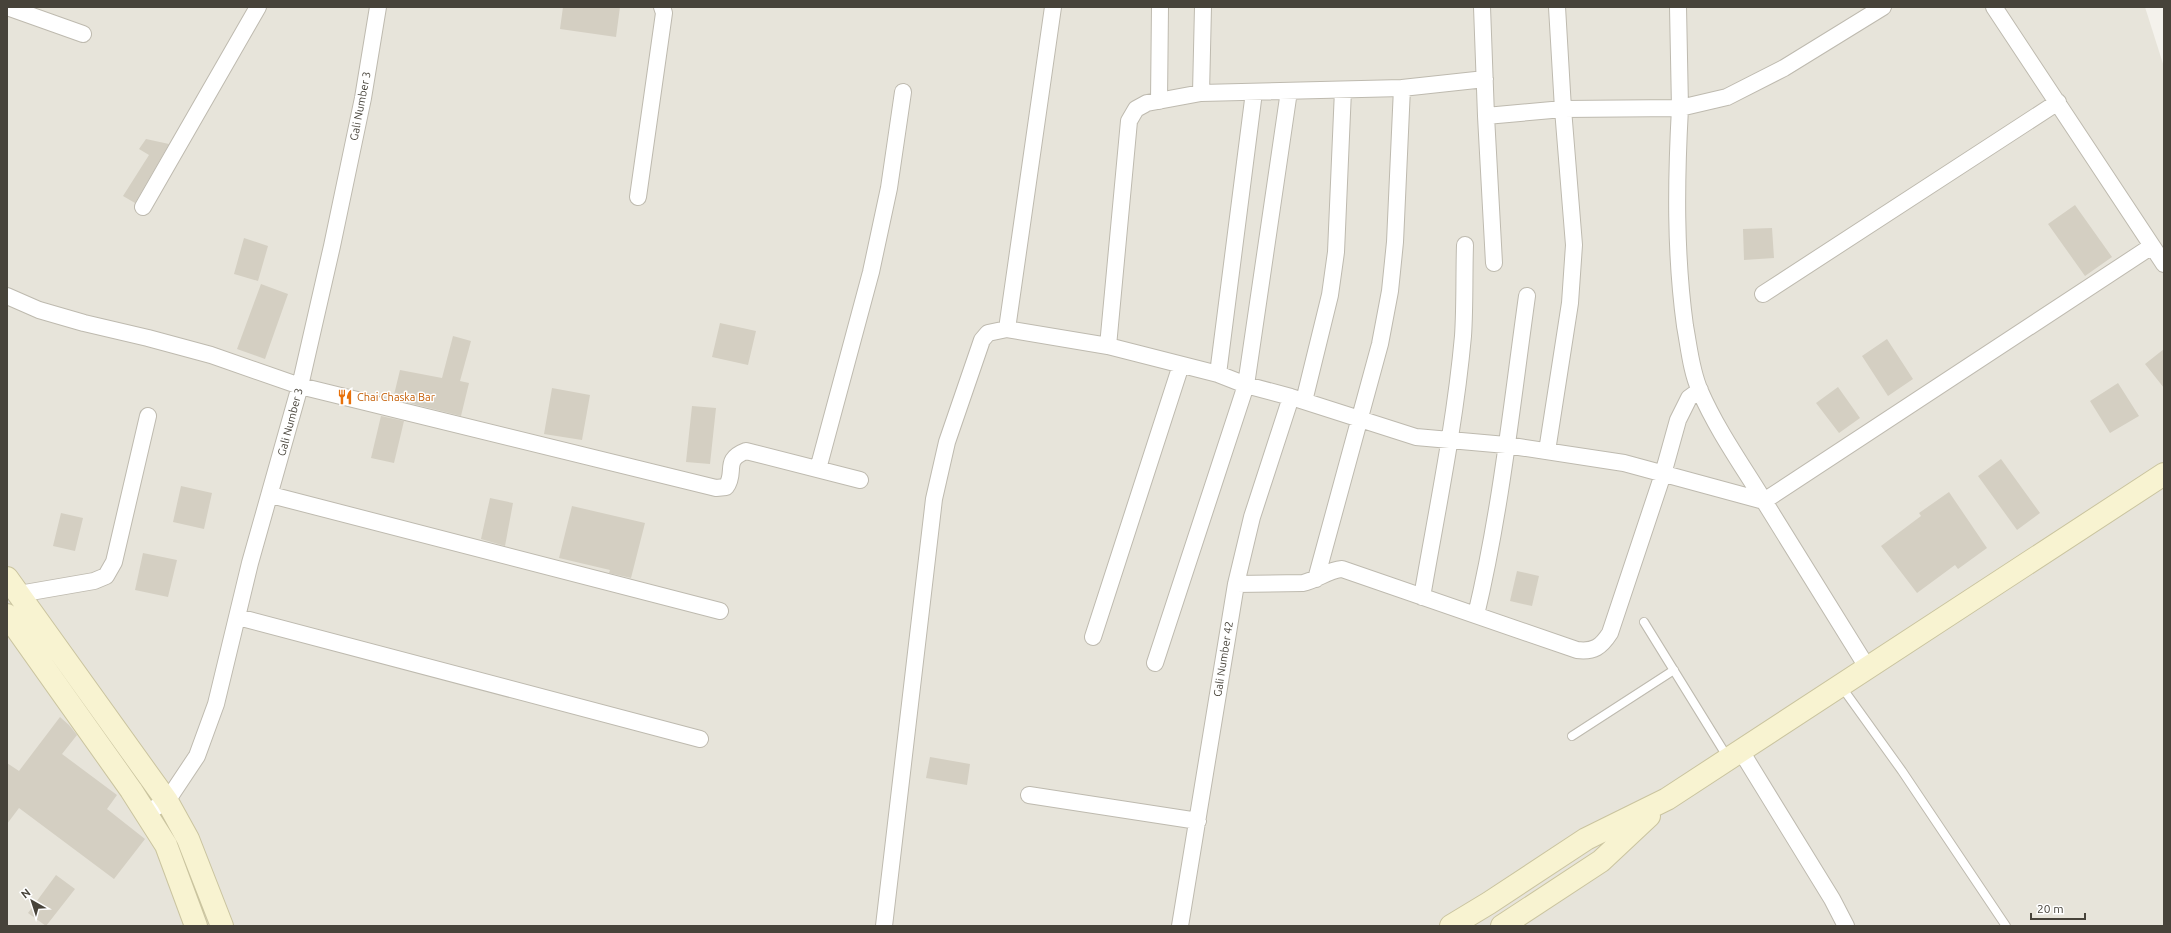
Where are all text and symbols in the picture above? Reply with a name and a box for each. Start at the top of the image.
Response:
street label: Gali Number 3 [347,70,373,142]
street label: Gali Number 3 [275,387,305,457]
restaurant icon: Chai Chaska Bar [336,388,354,406]
place label: Chai Chaska Bar [357,391,436,403]
street label: Gali Number 42 [1211,620,1235,698]
north arrow [12,881,52,921]
text: N [19,886,33,900]
scale bar [2031,895,2085,921]
text: 20 m [2037,902,2064,915]

